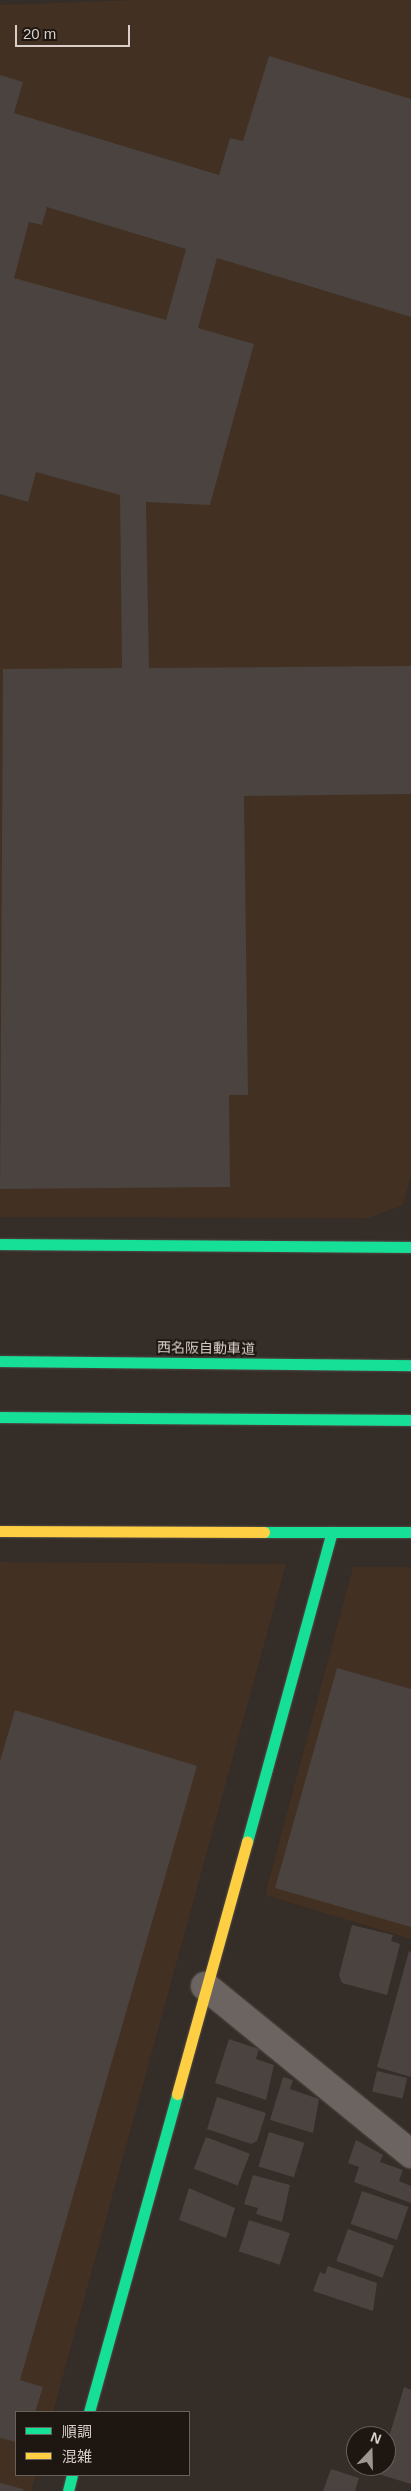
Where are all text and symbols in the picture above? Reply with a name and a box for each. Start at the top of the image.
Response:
scale bar [18,15,132,47]
text: 20 m [23,25,56,42]
street label: 西名阪自動車道 [157,1339,255,1357]
legend [15,2411,190,2476]
text: 順調 [62,2423,92,2440]
north arrow [346,2426,396,2476]
text: N [368,2429,384,2447]
text: 混雑 [62,2448,92,2465]

